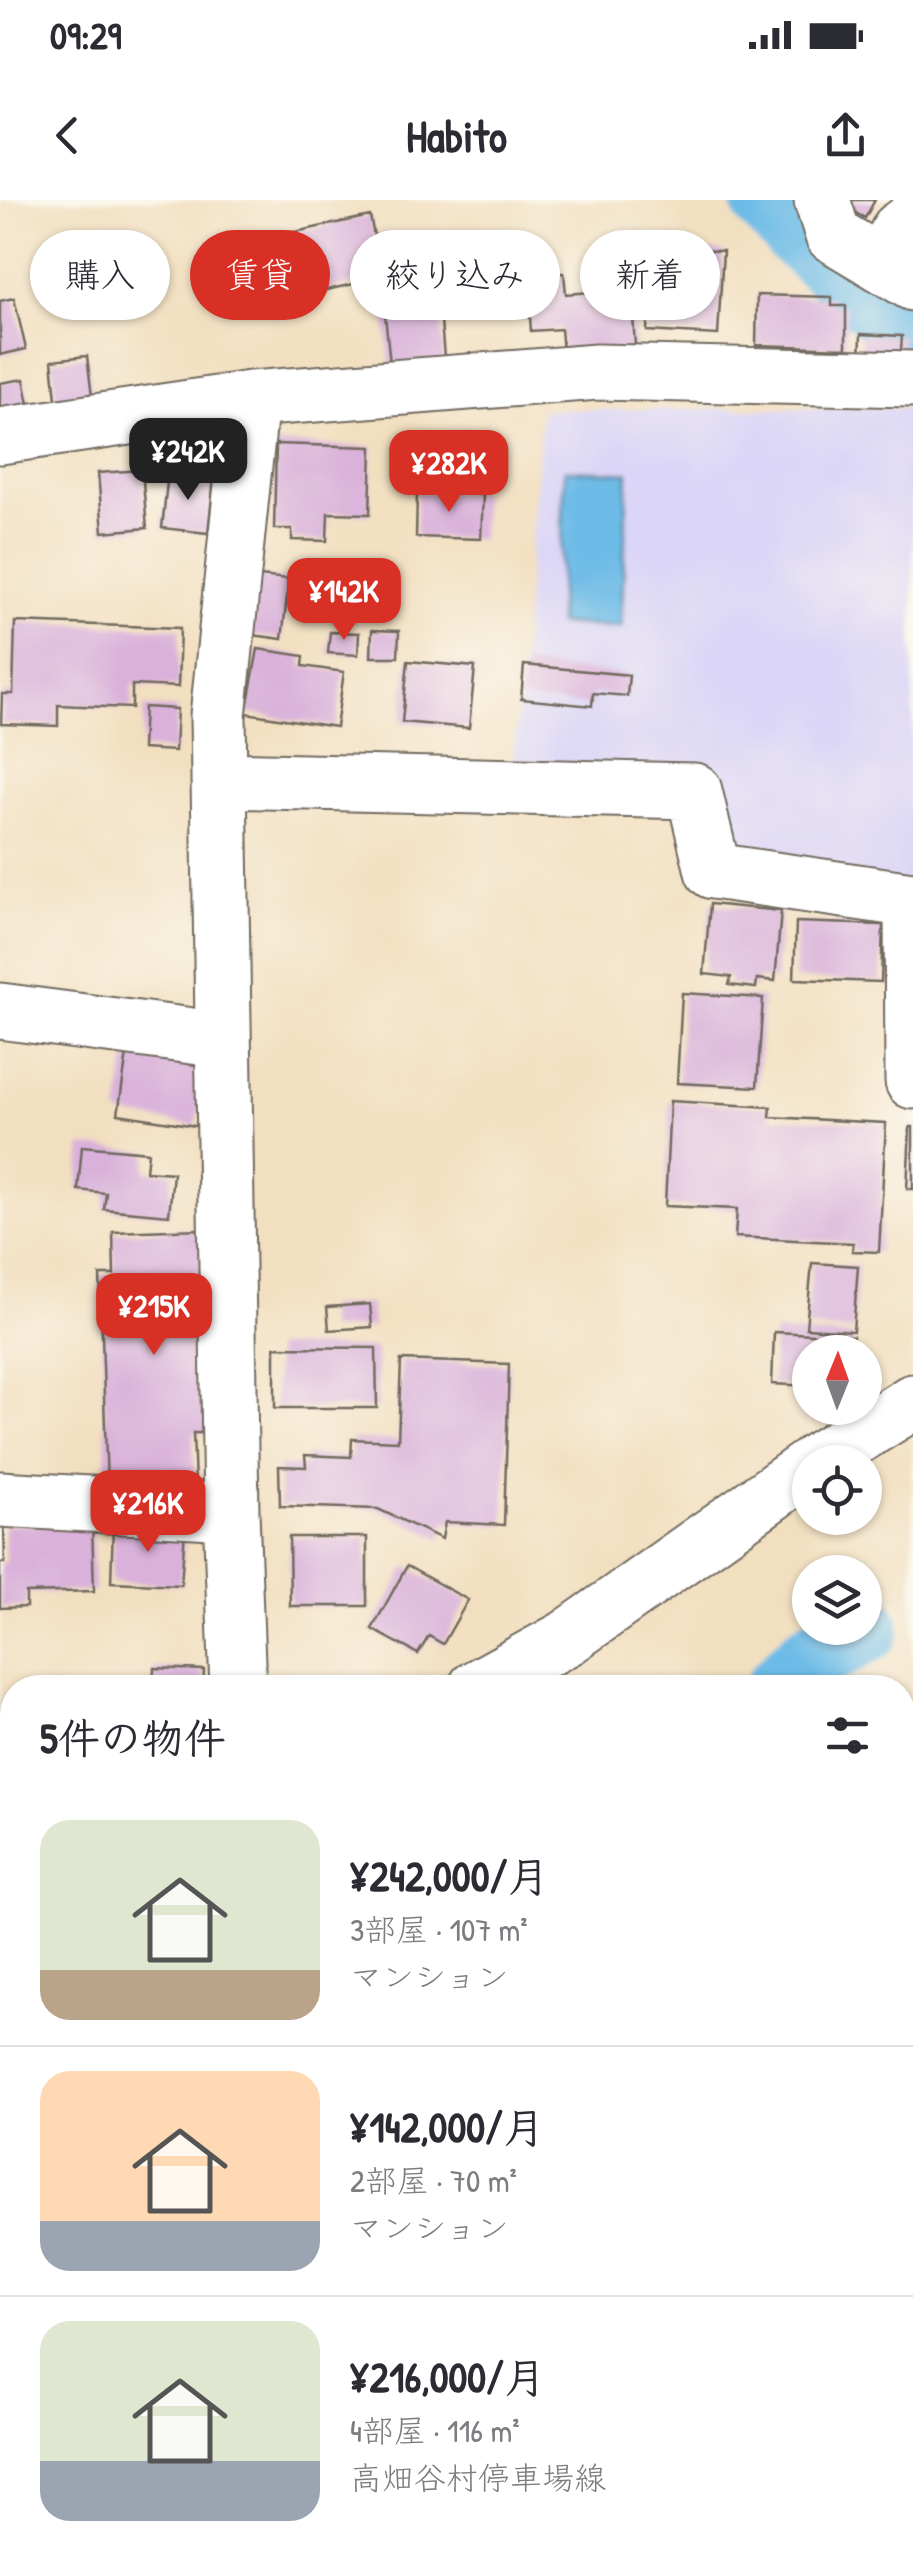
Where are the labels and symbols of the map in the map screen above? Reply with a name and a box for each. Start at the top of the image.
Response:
pin: ¥242K [118,418,258,503]
pin: ¥282K [379,430,519,515]
pin: ¥142K [274,558,414,643]
pin: ¥215K [84,1273,224,1358]
north arrow [792,1335,882,1425]
pin: ¥216K [78,1470,218,1555]

